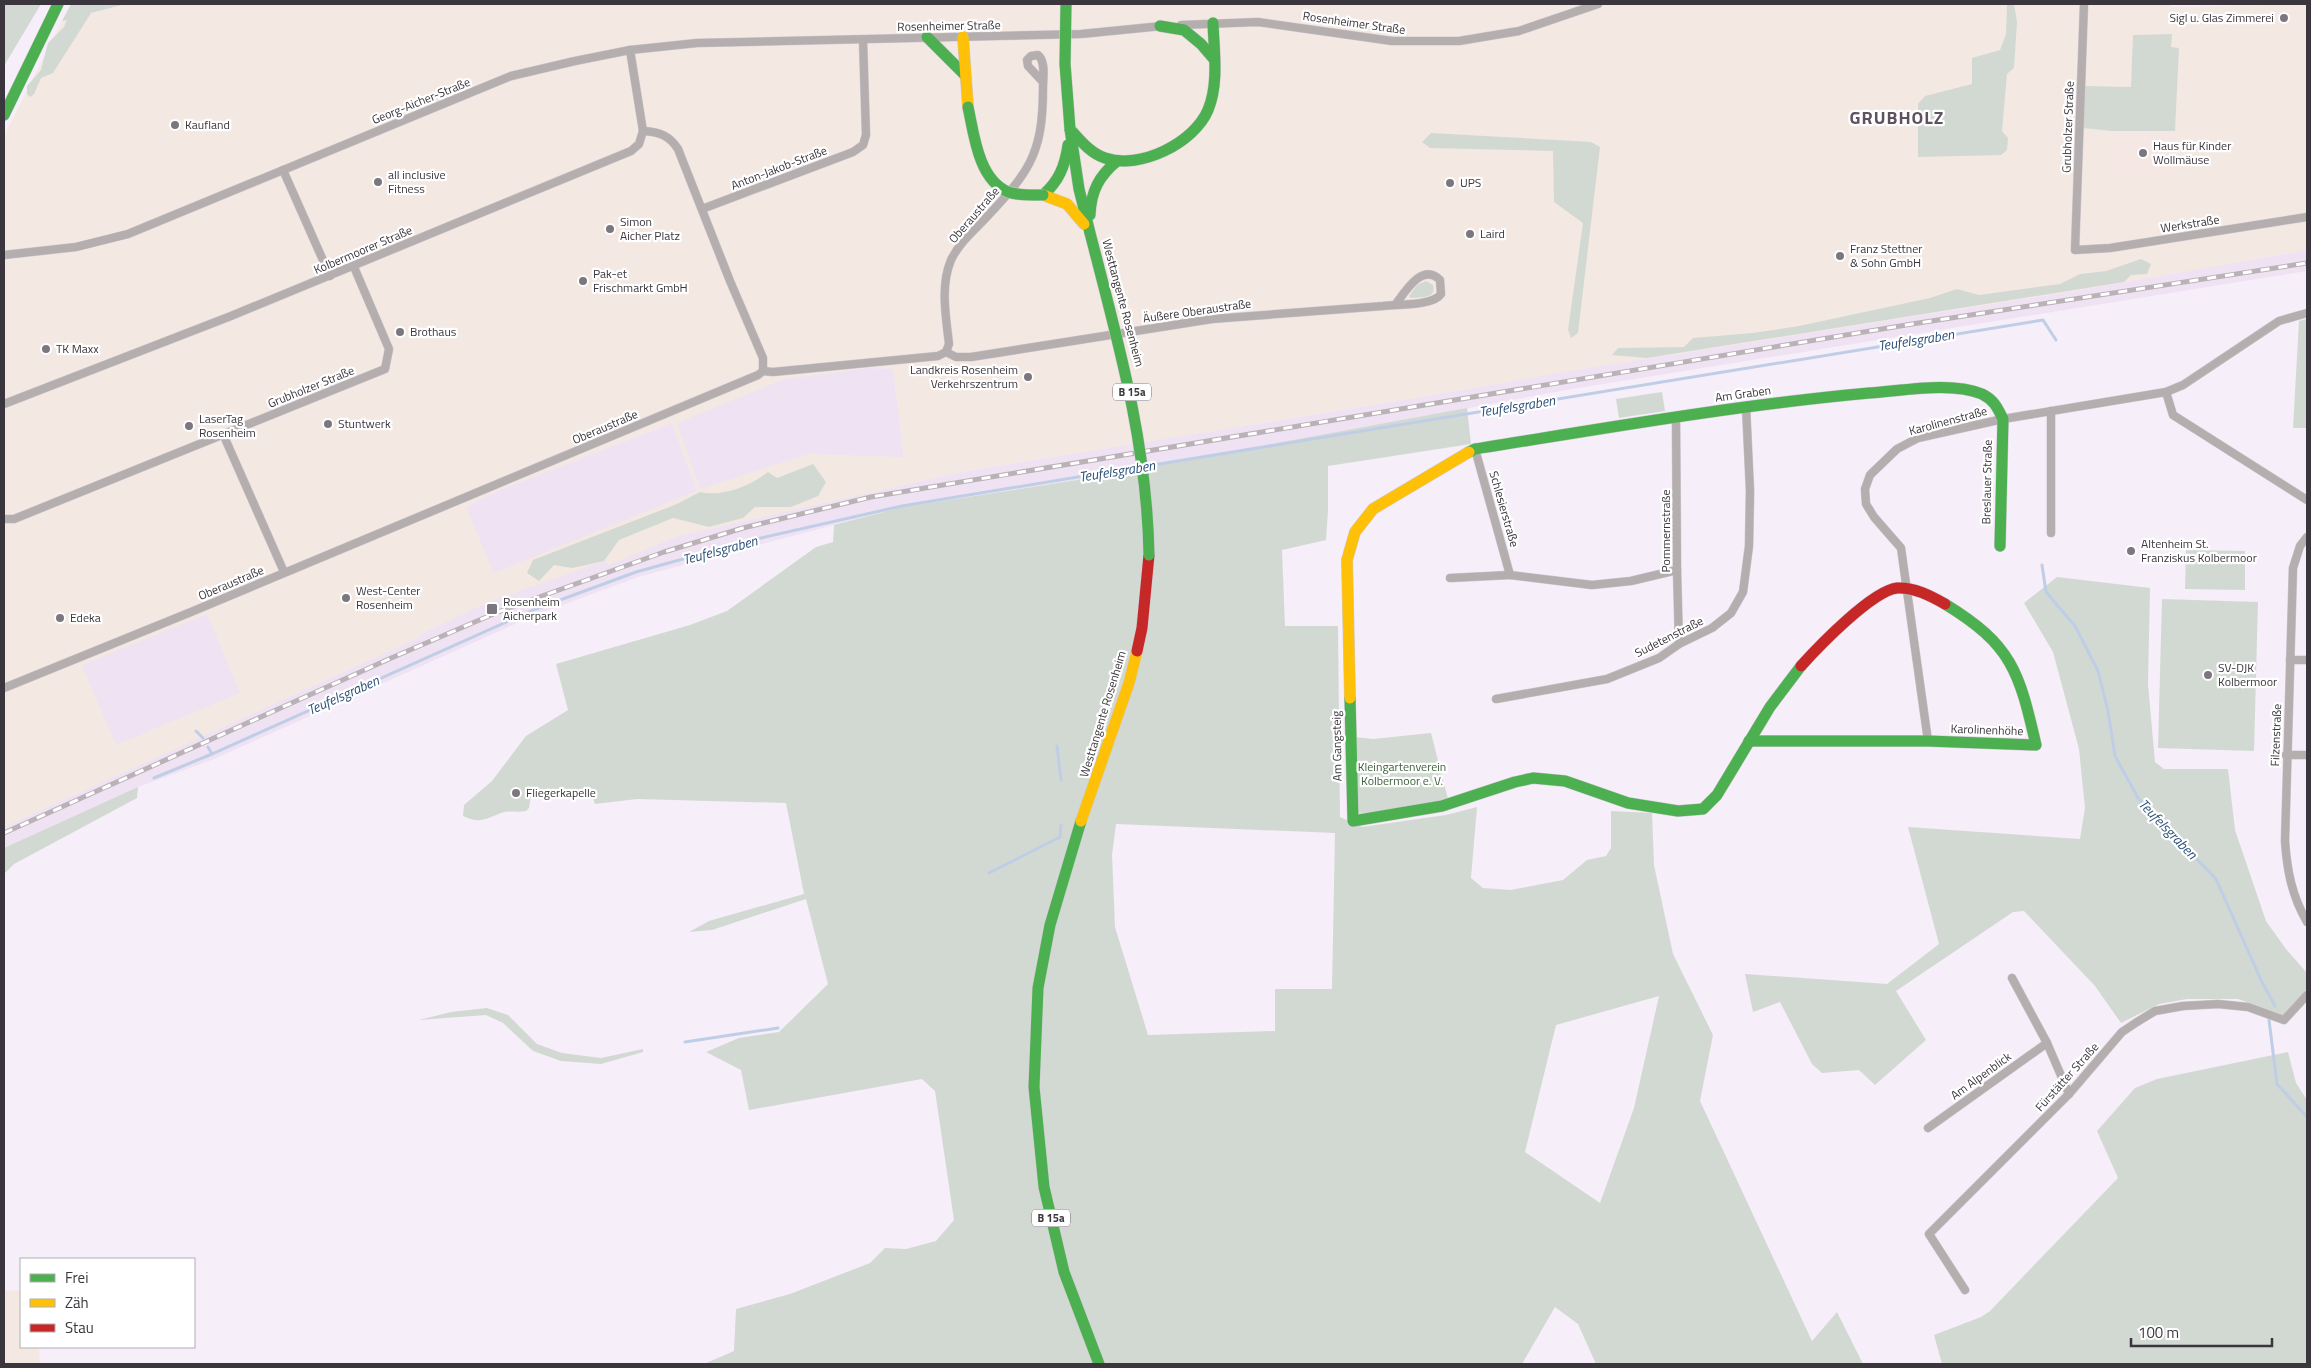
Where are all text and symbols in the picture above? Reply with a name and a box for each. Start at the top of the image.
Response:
street label: Rosenheimer Straße [1302,6,1407,39]
place label: Sigl u. Glas Zimmerei [2169,8,2274,27]
marker: Sigl u. Glas Zimmerei [2278,12,2290,24]
street label: Rosenheimer Straße [897,15,1001,36]
street label: Georg-Aicher-Straße [369,72,473,129]
street label: Grubholzer Straße [2056,81,2079,173]
district label: GRUBHOLZ [1850,104,1944,131]
place label: Kaufland [185,115,230,134]
marker: Kaufland [169,119,181,131]
place label: Haus für Kinder Wollmäuse [2153,136,2231,169]
street label: Anton-Jakob-Straße [728,140,830,195]
marker: Haus für Kinder Wollmäuse [2137,147,2149,159]
place label: all inclusive Fitness [388,165,446,198]
place label: UPS [1460,173,1481,192]
marker: all inclusive Fitness [372,176,384,188]
marker: UPS [1444,177,1456,189]
street label: Oberaustraße [944,182,1004,247]
street label: Werkstraße [2159,209,2221,238]
place label: Simon Aicher Platz [620,212,680,245]
street label: Kolbermoorer Straße [310,220,415,279]
marker: Simon Aicher Platz [604,223,616,235]
place label: Laird [1480,224,1505,243]
marker: Laird [1464,228,1476,240]
street label: Westtangente Rosenheim [1097,237,1150,369]
place label: Franz Stettner & Sohn GmbH [1850,239,1922,272]
marker: Franz Stettner & Sohn GmbH [1834,250,1846,262]
place label: Pak-et Frischmarkt GmbH [593,264,688,297]
marker: Pak-et Frischmarkt GmbH [577,275,589,287]
street label: Äußere Oberaustraße [1142,294,1252,327]
place label: Brothaus [410,322,457,341]
water label: Teufelsgraben [1876,323,1956,356]
marker: Brothaus [394,326,406,338]
place label: TK Maxx [56,339,99,358]
marker: TK Maxx [40,343,52,355]
place label: Landkreis Rosenheim Verkehrszentrum [910,360,1018,393]
street label: Grubholzer Straße [265,361,357,413]
marker: Landkreis Rosenheim Verkehrszentrum [1022,371,1034,383]
street label: Am Graben [1714,380,1772,407]
road number: B 15a [1113,384,1151,401]
water label: Teufelsgraben [1477,389,1557,422]
street label: Karolinenstraße [1907,401,1989,440]
street label: Oberaustraße [569,404,641,449]
place label: LaserTag Rosenheim [199,409,256,442]
place label: Stuntwerk [338,414,391,433]
marker: Stuntwerk [322,418,334,430]
marker: LaserTag Rosenheim [183,420,195,432]
street label: Breslauer Straße [1976,439,1997,525]
water label: Teufelsgraben [1077,454,1157,487]
street label: Schlesierstraße [1485,469,1524,549]
street label: Pommernstraße [1656,489,1675,573]
water label: Teufelsgraben [680,529,761,570]
place label: Altenheim St. Franziskus Kolbermoor [2141,534,2257,567]
marker: Altenheim St. Franziskus Kolbermoor [2125,545,2137,557]
street label: Oberaustraße [195,560,267,605]
place label: West-Center Rosenheim [356,581,421,614]
marker: West-Center Rosenheim [340,592,352,604]
place label: Rosenheim Aicherpark [503,592,560,625]
marker: Rosenheim Aicherpark [485,602,499,616]
place label: Edeka [70,608,101,627]
street label: Sudetenstraße [1631,611,1706,662]
marker: Edeka [54,612,66,624]
street label: Westtangente Rosenheim [1074,648,1131,779]
place label: SV-DJK Kolbermoor [2218,658,2277,691]
water label: Teufelsgraben [303,669,383,720]
marker: SV-DJK Kolbermoor [2202,669,2214,681]
street label: Filzenstraße [2265,703,2286,767]
street label: Am Gangsteig [1326,711,1347,781]
street label: Karolinenhöhe [1950,719,2024,740]
park label: Kleingartenverein Kolbermoor e. V. [1358,757,1446,790]
place label: Fliegerkapelle [526,783,596,802]
marker: Fliegerkapelle [510,787,522,799]
water label: Teufelsgraben [2134,794,2203,864]
street label: Fürstätter Straße [2030,1038,2103,1116]
street label: Am Alpenblick [1946,1047,2015,1104]
road number: B 15a [1032,1210,1070,1226]
legend [20,1258,195,1348]
text: Frei [65,1266,88,1289]
text: Zäh [65,1291,89,1314]
text: Stau [65,1316,94,1339]
scale bar [2131,1316,2272,1348]
text: 100 m [2138,1321,2179,1344]

